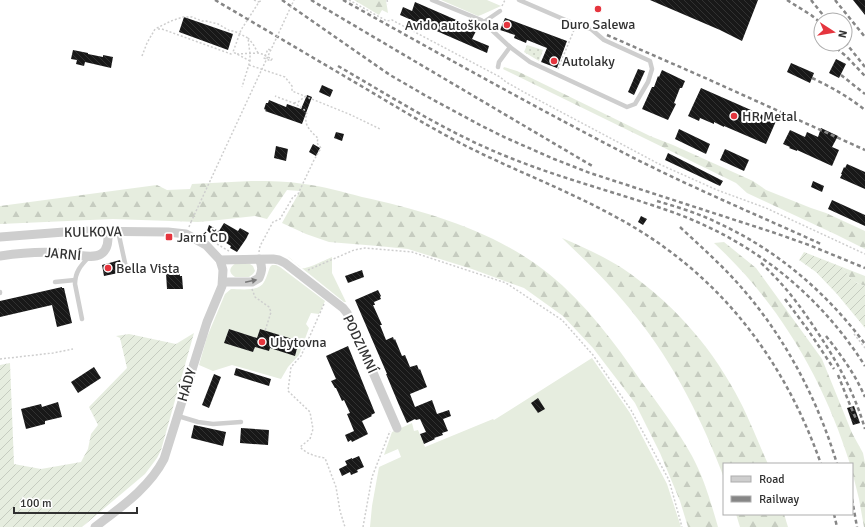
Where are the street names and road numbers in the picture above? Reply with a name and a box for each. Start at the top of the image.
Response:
street label: KULKOVA [64,223,123,241]
street label: JARNÍ [44,244,83,264]
street label: PODZIMNÍ [339,312,381,377]
street label: HÁDY [174,366,200,404]

